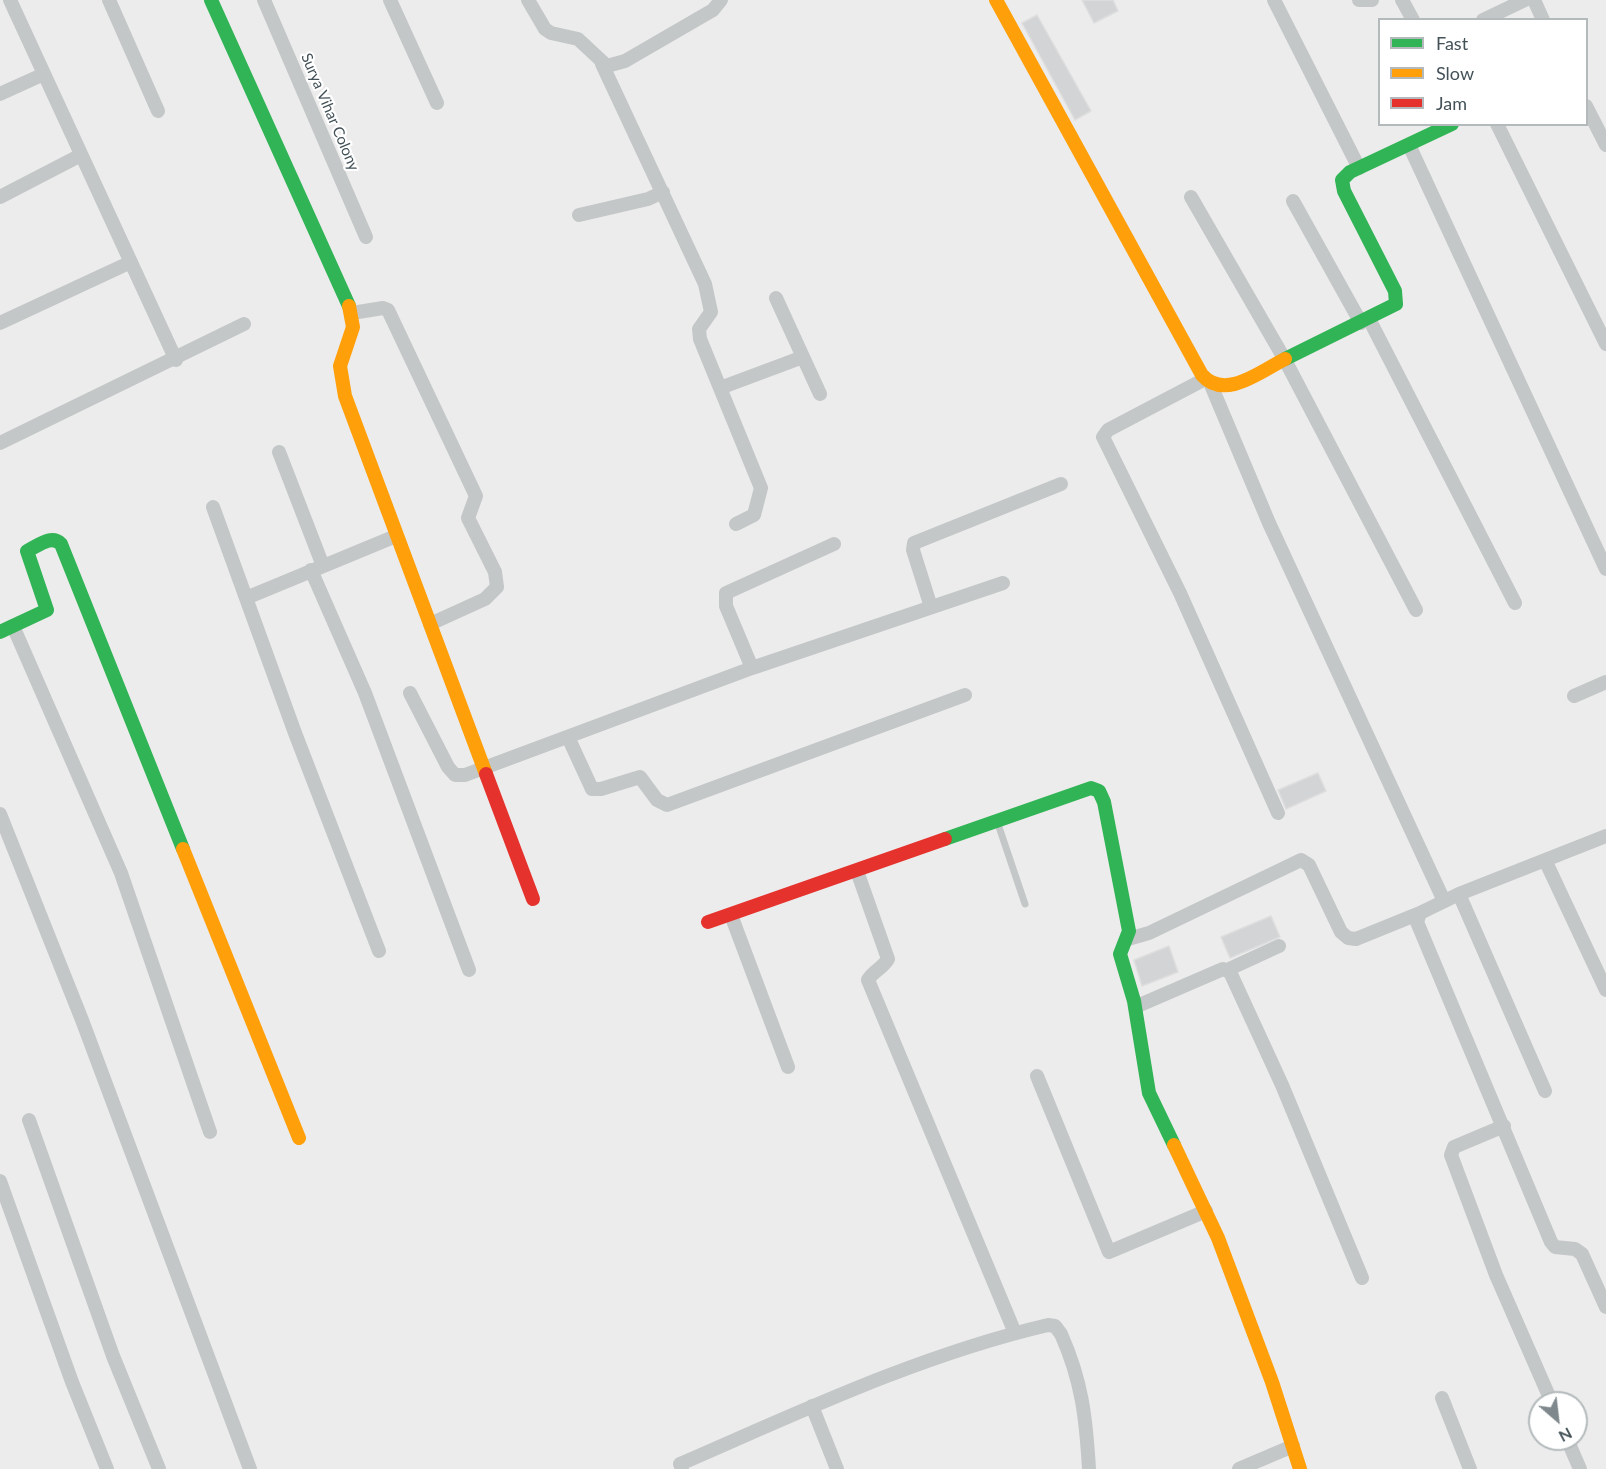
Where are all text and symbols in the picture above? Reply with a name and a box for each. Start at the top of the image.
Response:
legend [1378,18,1588,126]
text: Fast [1436,32,1468,54]
street label: Surya Vihar Colony [297,51,363,173]
text: Slow [1436,62,1474,84]
text: Jam [1436,92,1467,114]
north arrow [1528,1391,1588,1451]
text: N [1556,1424,1576,1447]

